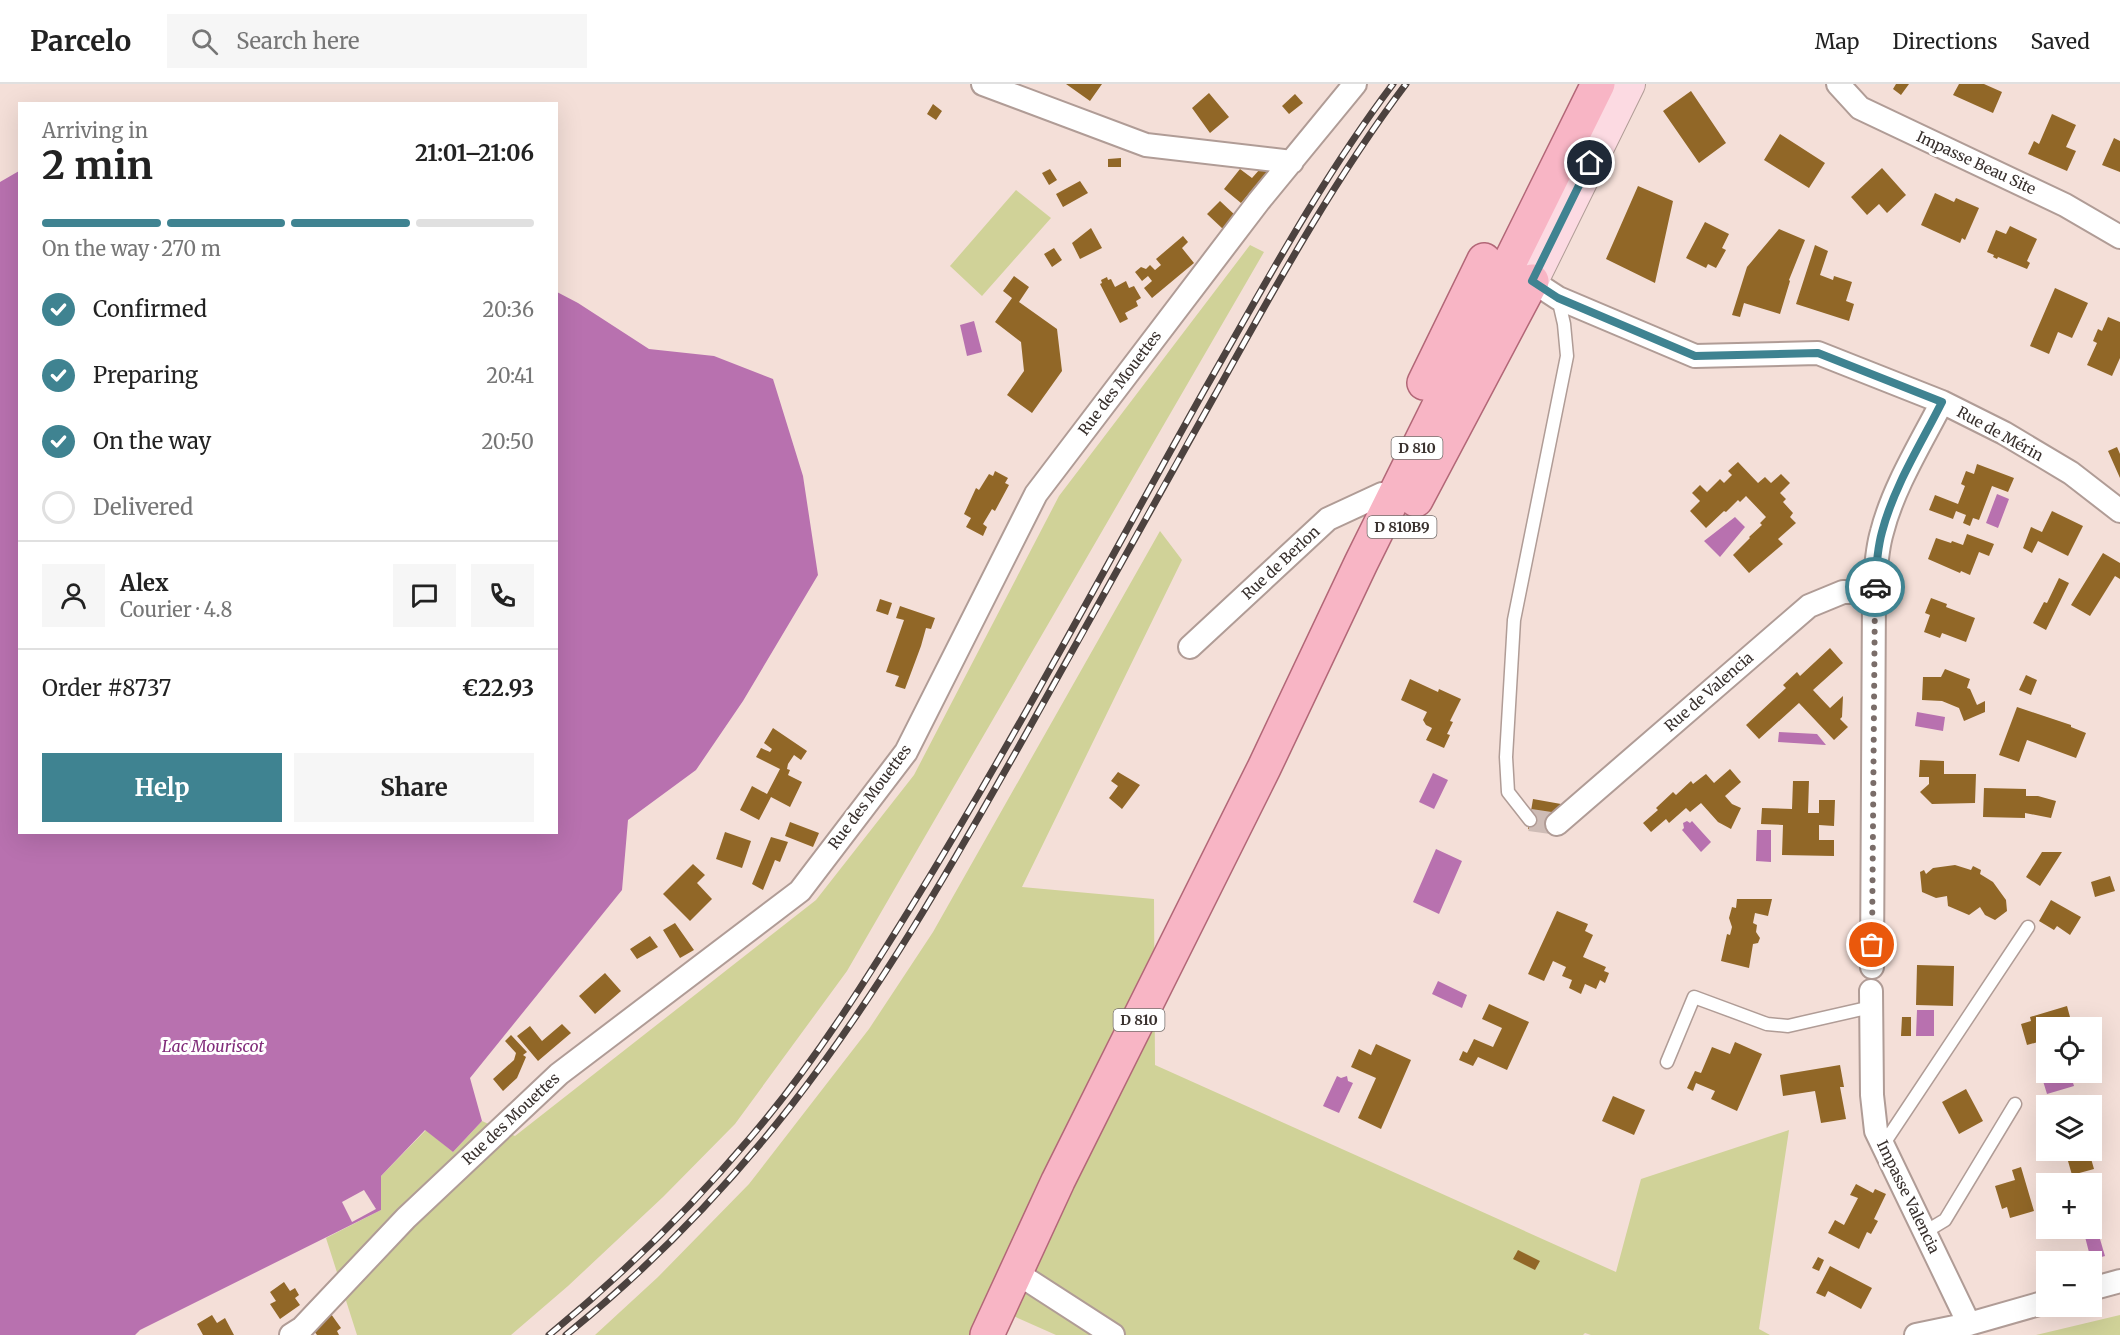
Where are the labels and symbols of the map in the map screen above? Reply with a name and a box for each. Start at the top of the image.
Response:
street label: Impasse Beau Site [1914,127,2039,199]
pin [1564,137,1615,188]
street label: Rue des Mouettes [1074,326,1165,439]
street label: Rue de Mérin [1954,402,2047,465]
road number: D 810 [1392,437,1442,459]
road number: D 810B9 [1368,516,1436,538]
street label: Rue de Berlon [1238,522,1324,604]
courier [1845,557,1905,617]
street label: Rue de Valencia [1660,648,1757,735]
street label: Rue des Mouettes [824,740,915,853]
pin [1846,919,1897,970]
road number: D 810 [1114,1009,1164,1031]
water label: Lac Mouriscot [162,1036,265,1056]
street label: Rue des Mouettes [458,1069,563,1169]
street label: Impasse Valencia [1873,1137,1944,1257]

